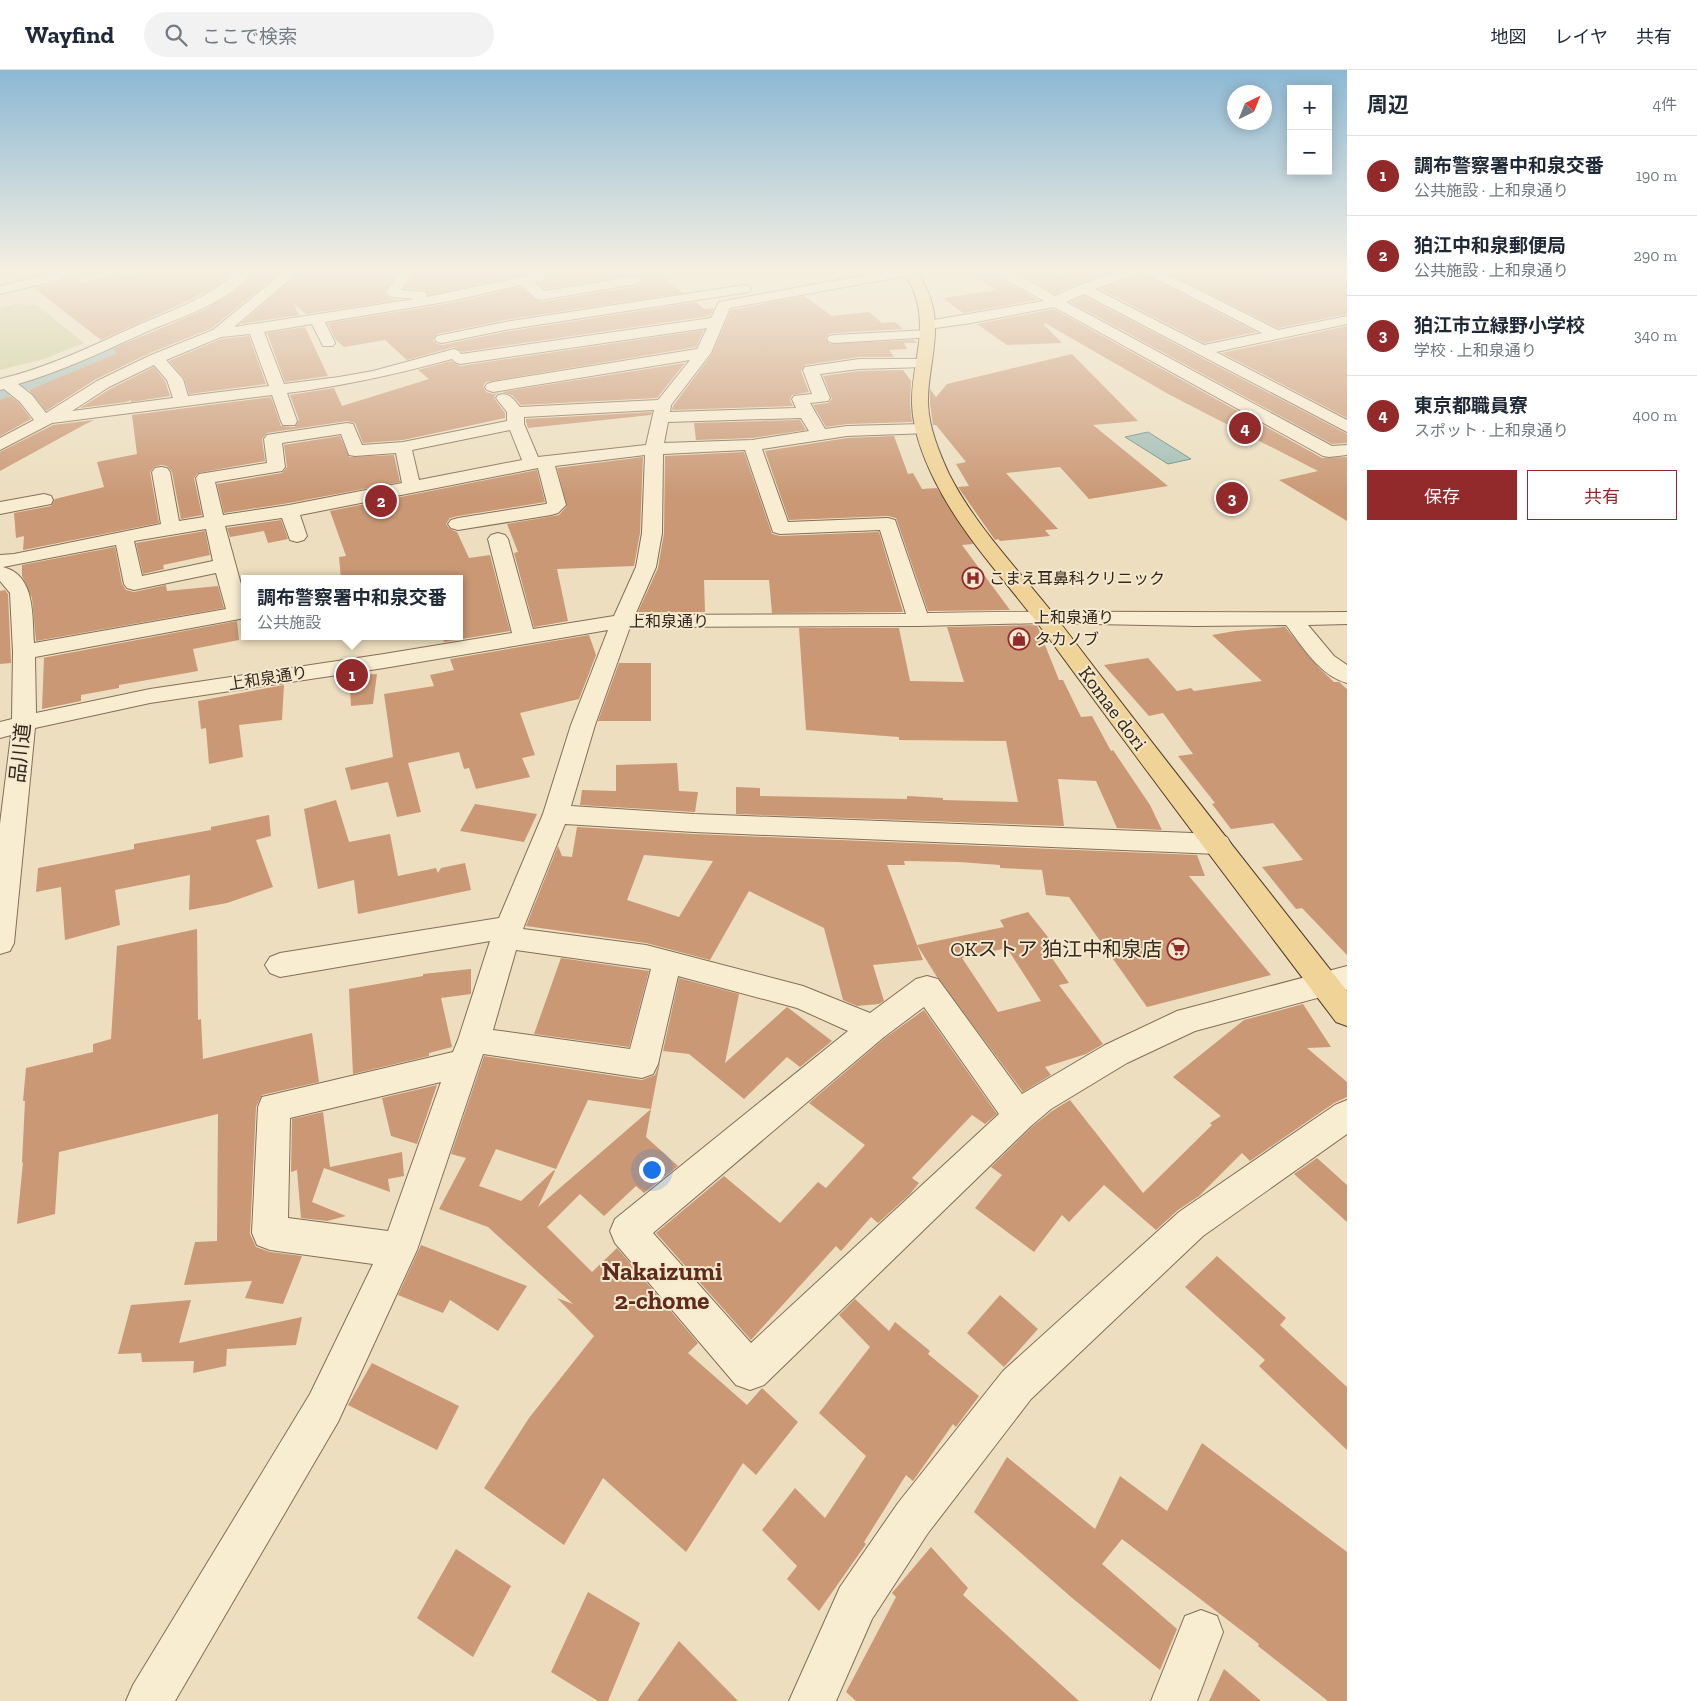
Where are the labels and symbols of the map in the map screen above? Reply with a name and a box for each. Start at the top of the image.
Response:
north arrow [1227,85,1272,130]
pin: 4 [1229,409,1261,447]
pin: 3 [1216,479,1248,517]
pin: 2 [365,482,397,520]
hospital icon: こまえ耳鼻科クリニック [961,566,985,590]
place label: こまえ耳鼻科クリニック [989,569,1165,588]
street label: 上和泉通り [1034,608,1114,627]
street label: 上和泉通り [629,612,709,631]
shop icon: タカノブ [1007,627,1031,651]
place label: タカノブ [1035,630,1099,649]
pin: 1 [336,656,368,694]
street label: Komae dori [1074,661,1153,755]
street label: 上和泉通り [227,662,309,694]
street label: 品川道 [5,722,35,784]
place label: OKストア 狛江中和泉店 [950,937,1162,961]
supermarket icon: OKストア 狛江中和泉店 [1166,937,1190,961]
your location [639,1157,665,1183]
district label: Nakaizumi 2-chome [602,1256,723,1315]

